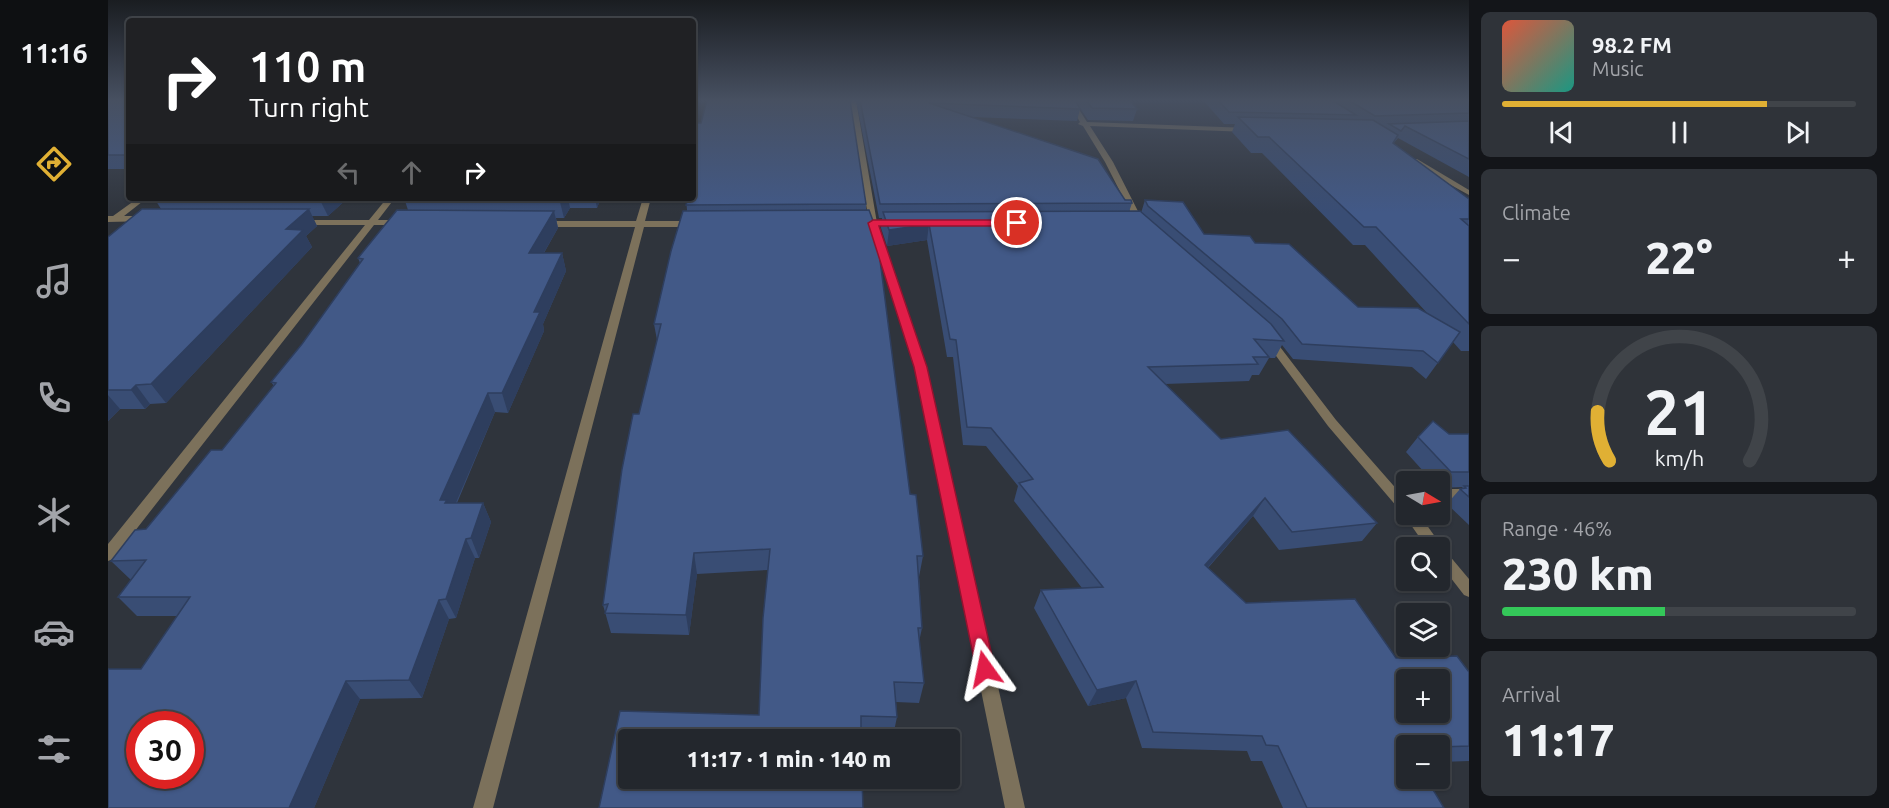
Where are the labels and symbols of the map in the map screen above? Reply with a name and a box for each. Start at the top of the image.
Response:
pin [991,197,1042,248]
north arrow [1396,471,1450,525]
position arrow [953,637,1017,701]
speed limit sign: 30 [126,711,204,789]

